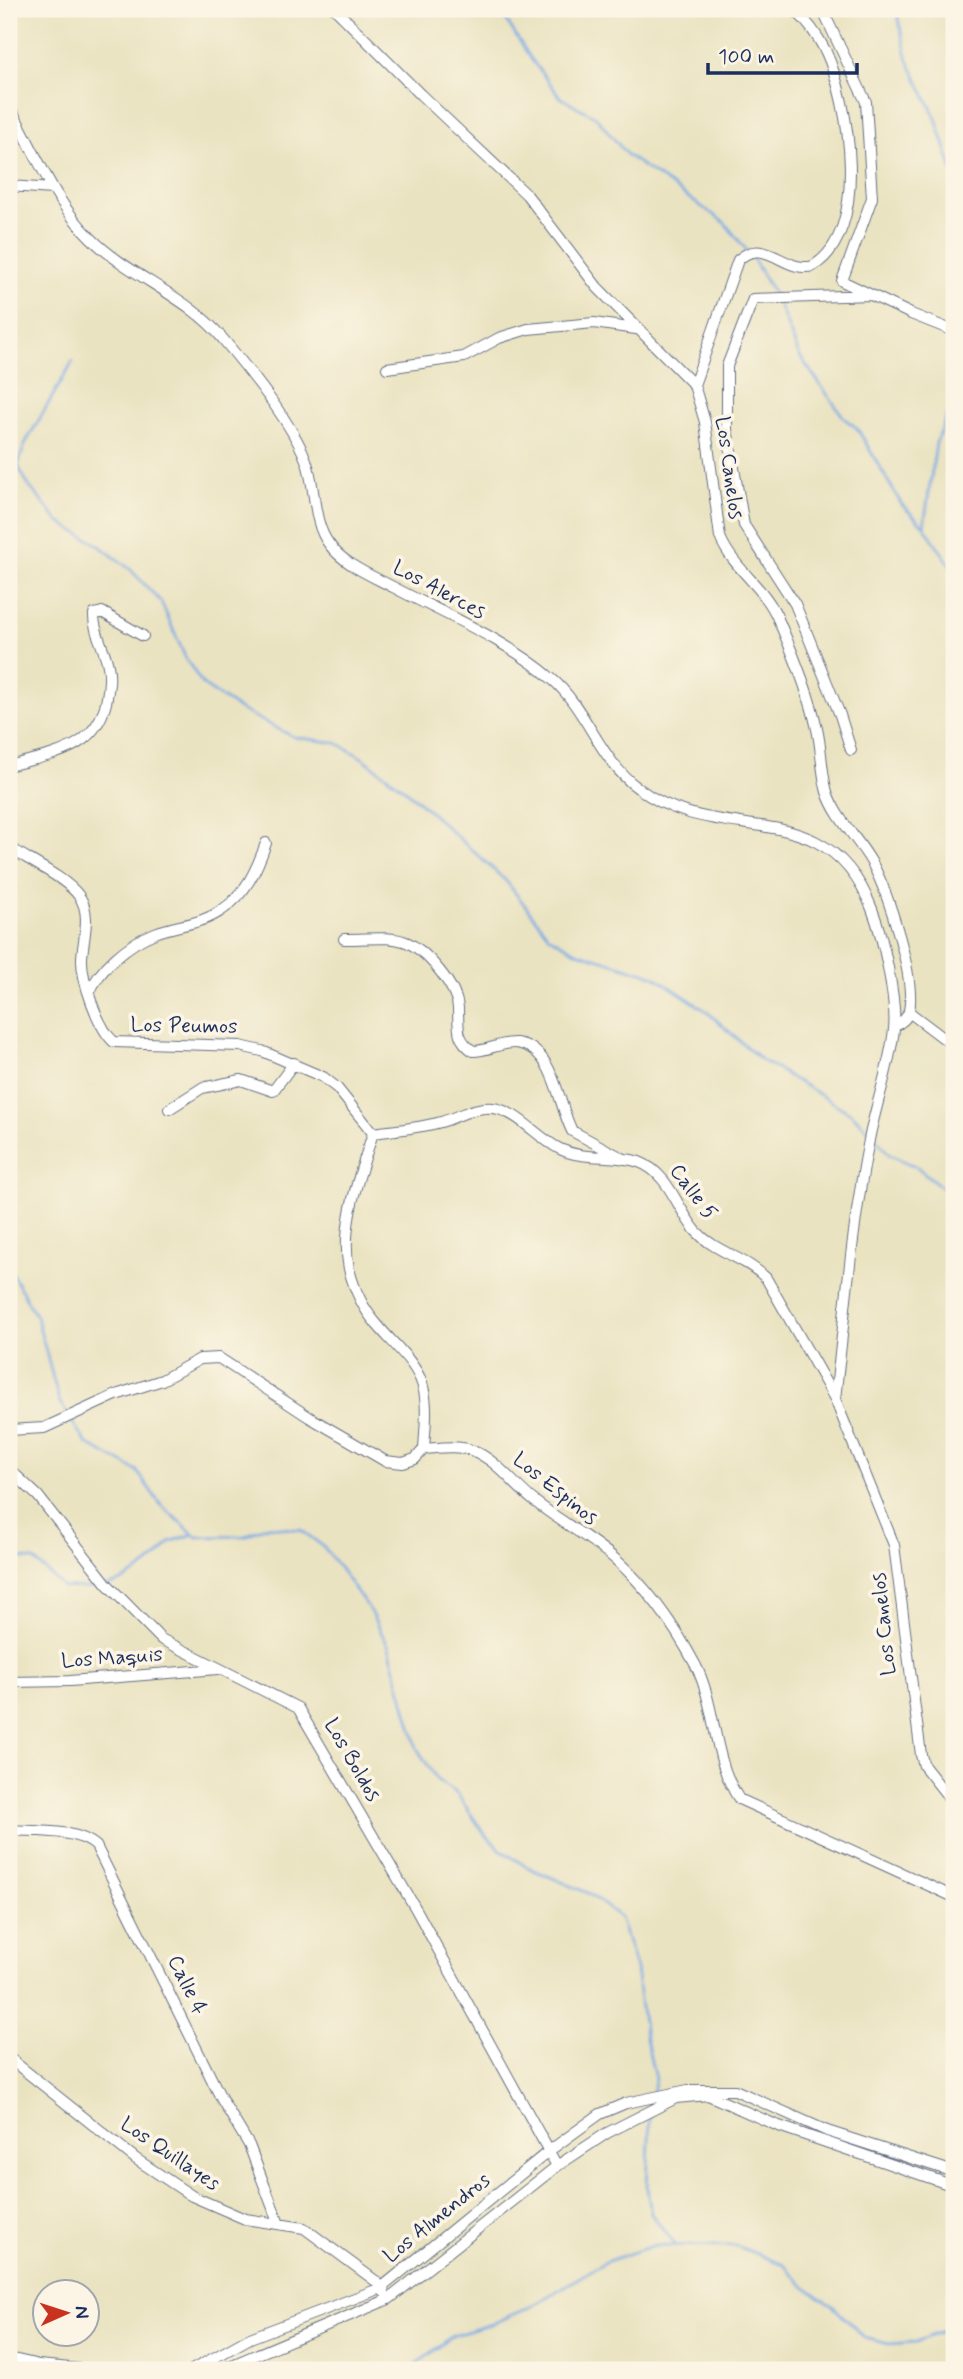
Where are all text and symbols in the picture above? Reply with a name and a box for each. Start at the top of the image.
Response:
scale bar [708,32,856,76]
text: 100 m [718,43,774,71]
street label: Los Canelos [708,415,750,521]
street label: Los Alerces [388,554,490,626]
street label: Los Peumos [130,1011,238,1041]
street label: Calle 5 [663,1158,723,1226]
street label: Los Espinos [507,1446,603,1532]
street label: Los Canelos [865,1571,903,1677]
street label: Los Maquis [60,1640,164,1676]
street label: Los Boldos [317,1713,387,1807]
street label: Calle 4 [161,1951,213,2019]
street label: Los Quillayes [115,2110,225,2198]
street label: Los Almendros [378,2166,496,2270]
north arrow [32,2278,102,2348]
text: N [69,2305,94,2319]

